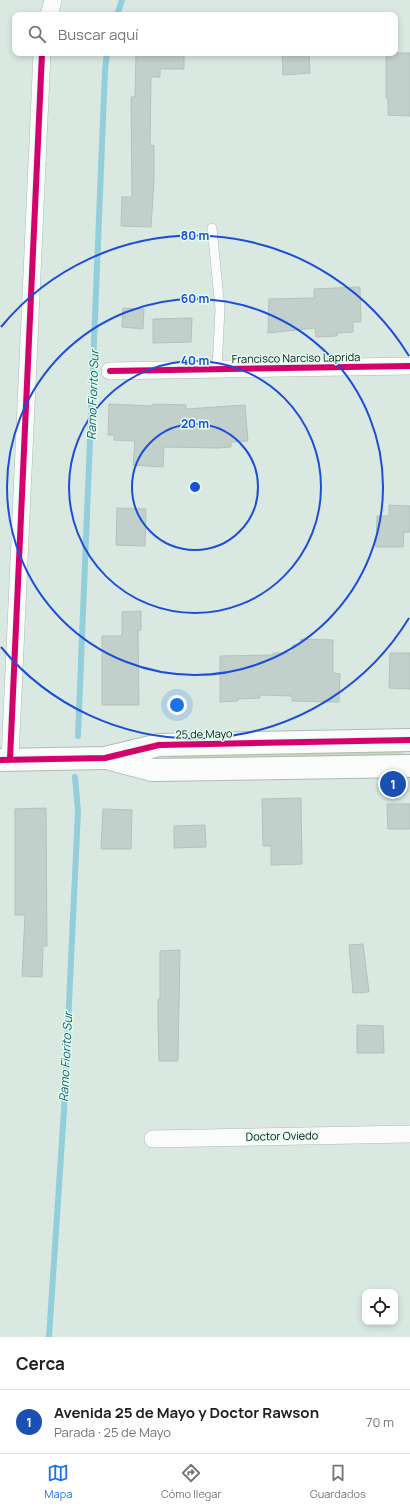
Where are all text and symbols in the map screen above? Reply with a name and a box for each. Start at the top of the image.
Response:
search box [12,12,398,56]
icon: search [26,23,48,45]
text: Buscar aquí [58,24,139,45]
text: 80 m [181,227,209,244]
text: 60 m [181,290,209,307]
water label: Ramo Fiorito Sur [82,348,103,440]
street label: Francisco Narciso Laprida [232,349,360,366]
text: 40 m [181,352,209,369]
text: 20 m [181,415,209,432]
centre of rings [188,480,202,494]
your location [167,695,187,715]
street label: 25 de Mayo [175,725,233,741]
pin: 1 [380,769,406,799]
water label: Ramo Fiorito Sur [55,1010,76,1102]
street label: Doctor Oviedo [246,1127,319,1144]
map controls [362,1289,398,1325]
button: locate [362,1289,398,1325]
text: Cerca [16,1352,65,1375]
text: Avenida 25 de Mayo y Doctor Rawson [54,1402,319,1423]
text: 1 [26,1413,32,1431]
text: 70 m [366,1413,394,1431]
text: Parada · 25 de Mayo [54,1423,171,1441]
tab: Mapa [44,1462,72,1501]
tab: Cómo llegar [161,1462,221,1501]
tab: Guardados [310,1462,366,1501]

